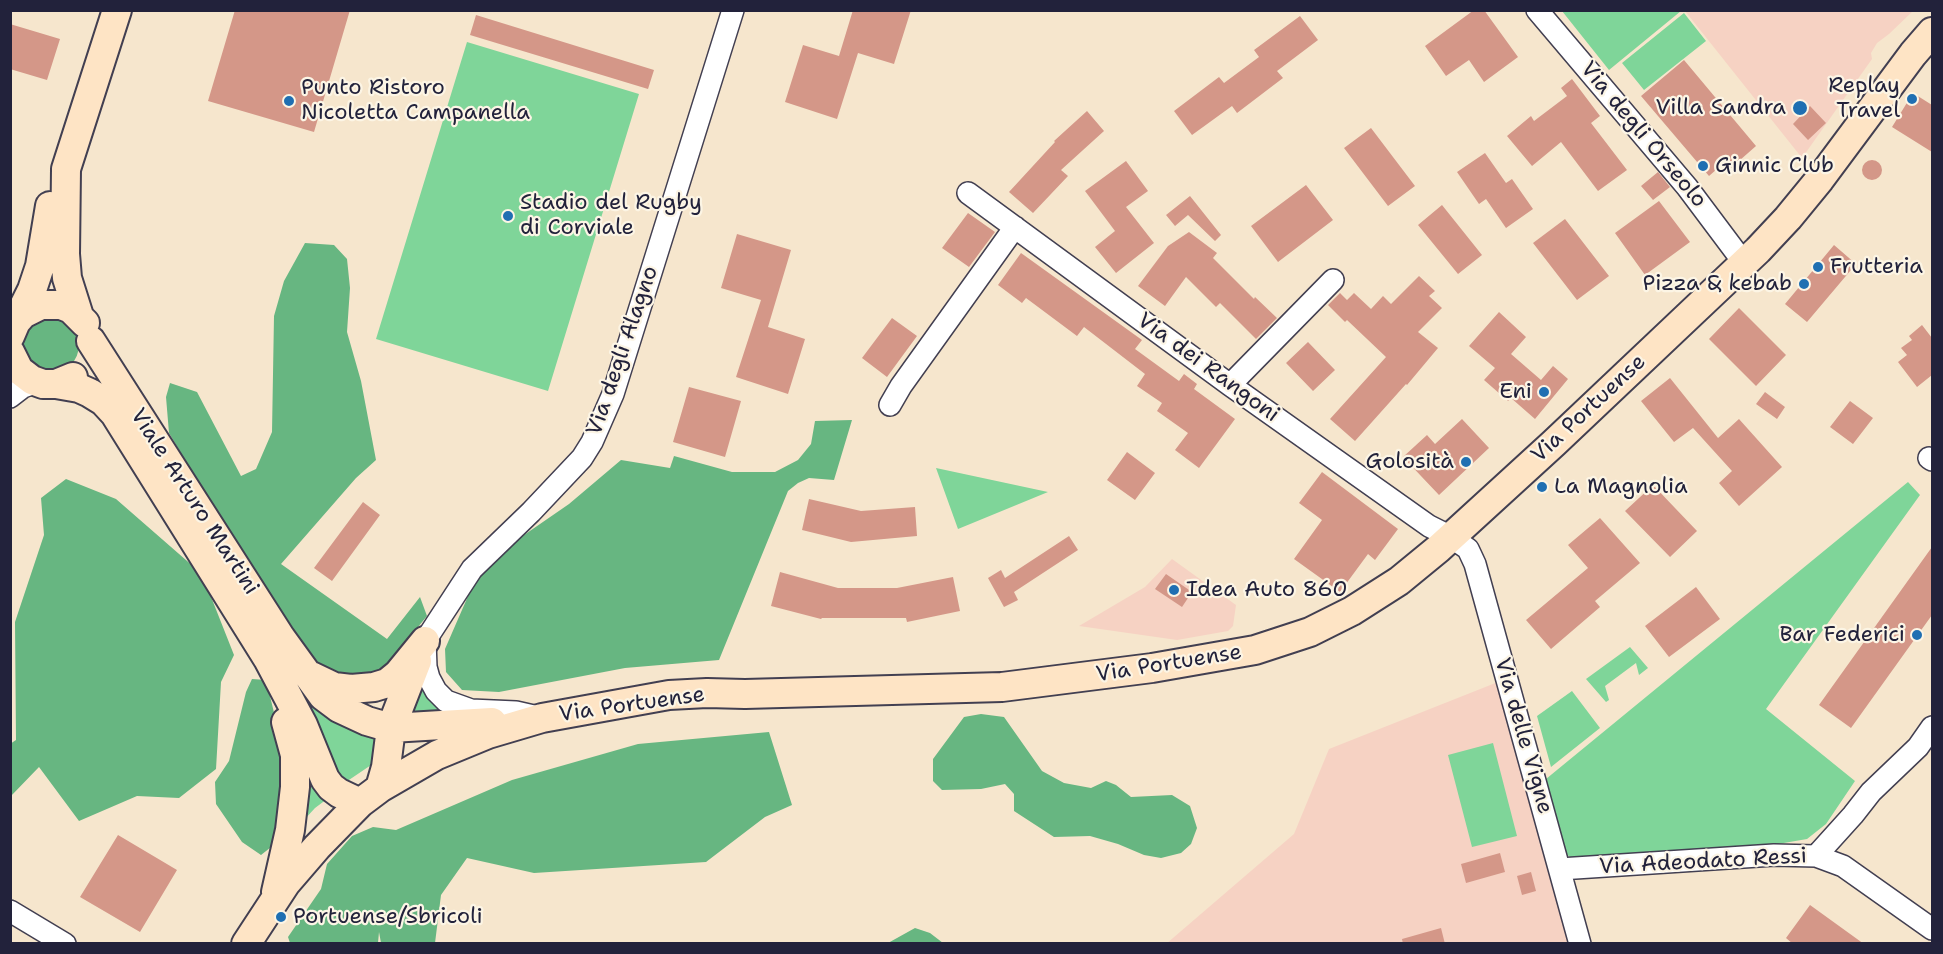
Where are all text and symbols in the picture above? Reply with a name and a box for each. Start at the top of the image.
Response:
street label: Via degli Orseolo [1574,57,1712,213]
place label: Replay Travel [1828,73,1900,124]
place label: Punto Ristoro Nicoletta Campanella [301,75,530,126]
marker: Replay Travel [1905,92,1919,106]
marker: Punto Ristoro Nicoletta Campanella [282,94,296,108]
place label: Villa Sandra [1655,95,1786,121]
marker: Villa Sandra [1791,99,1809,117]
place label: Ginnic Club [1715,153,1834,179]
marker: Ginnic Club [1696,159,1710,173]
place label: Stadio del Rugby di Corviale [520,190,702,242]
marker: Stadio del Rugby di Corviale [501,209,515,223]
place label: Frutteria [1830,254,1923,280]
marker: Frutteria [1811,260,1825,274]
street label: Via degli Alagno [582,263,664,439]
place label: Pizza & kebab [1643,271,1792,297]
marker: Pizza & kebab [1797,277,1811,291]
street label: Via dei Rangoni [1132,308,1284,428]
street label: Via Portuense [1526,349,1652,469]
place label: Eni [1499,379,1532,405]
marker: Eni [1537,385,1551,399]
street label: Viale Arturo Martini [124,404,264,600]
place label: Golosità [1366,449,1454,475]
marker: Golosità [1459,455,1473,469]
place label: La Magnolia [1554,474,1688,500]
marker: La Magnolia [1535,480,1549,494]
place label: Idea Auto 860 [1186,577,1348,603]
marker: Idea Auto 860 [1167,583,1181,597]
place label: Bar Federici [1779,622,1905,648]
marker: Bar Federici [1910,628,1924,642]
street label: Via Portuense [1094,639,1244,689]
street label: Via delle Vigne [1488,655,1558,817]
street label: Via Portuense [557,682,707,728]
street label: Via Adeodato Ressi [1598,843,1808,881]
place label: Portuense/Sbricoli [293,904,483,930]
marker: Portuense/Sbricoli [274,910,288,924]

